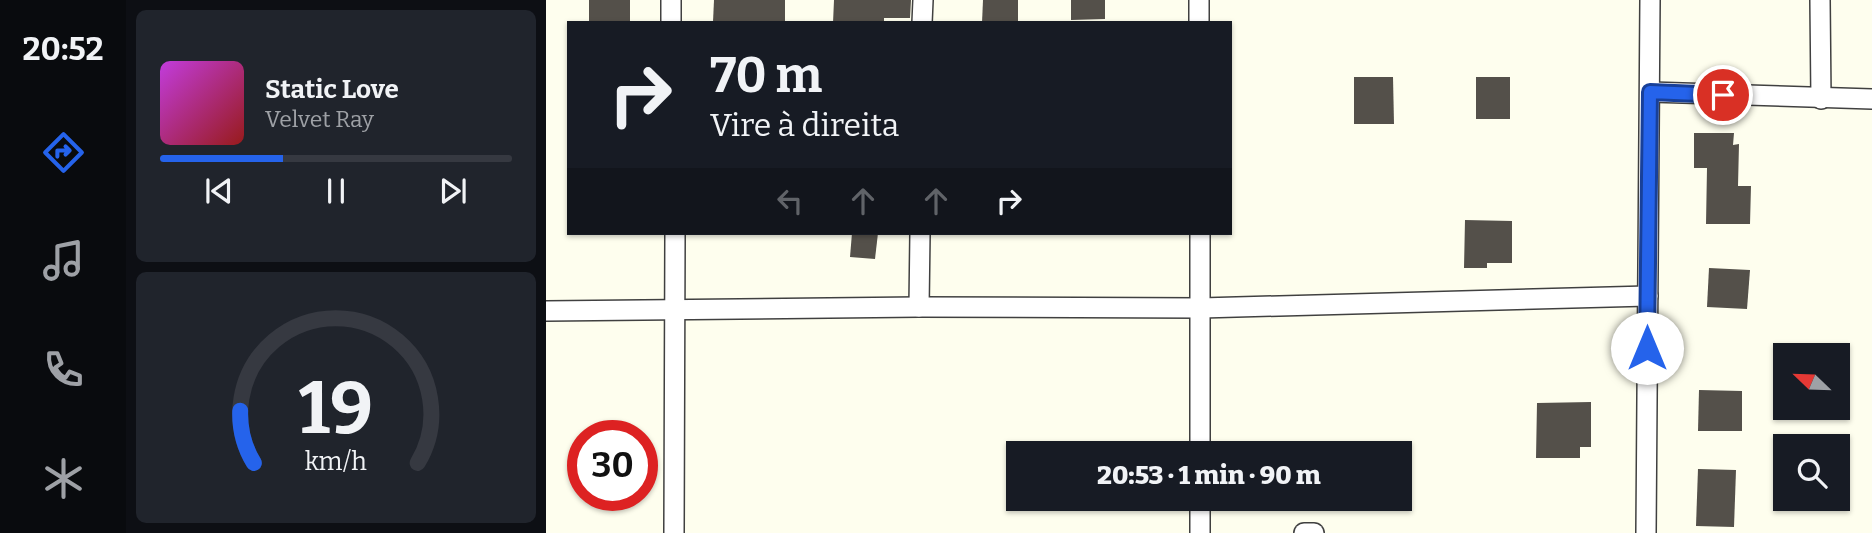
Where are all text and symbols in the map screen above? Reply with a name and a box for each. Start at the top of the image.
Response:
text: 20:52 [23,30,103,68]
text: 70 m [710,46,822,105]
icon: right [595,49,686,140]
pin [1693,65,1753,125]
text: Static Love [265,74,399,105]
icon: arrive [1704,76,1742,114]
text: Velvet Ray [265,105,374,133]
text: Vire à direita [710,106,899,144]
icon: directions [39,128,88,177]
icon: previous [200,172,238,210]
icon: pause [317,172,355,210]
icon: next [434,172,472,210]
icon: left [771,182,809,220]
icon: ahead [844,182,882,220]
icon: ahead [917,182,955,220]
icon: right [990,182,1028,220]
icon: music [39,236,88,285]
position arrow [1610,311,1684,385]
north arrow [1773,343,1850,420]
map controls [1773,343,1850,511]
icon: phone [39,345,88,394]
text: 19 [299,366,373,453]
speed limit sign: 30 [567,420,658,511]
button: search [1773,434,1850,511]
text: km/h [305,447,367,477]
icon: climate [39,454,88,503]
text: 20:53 · 1 min · 90 m [1097,460,1321,491]

